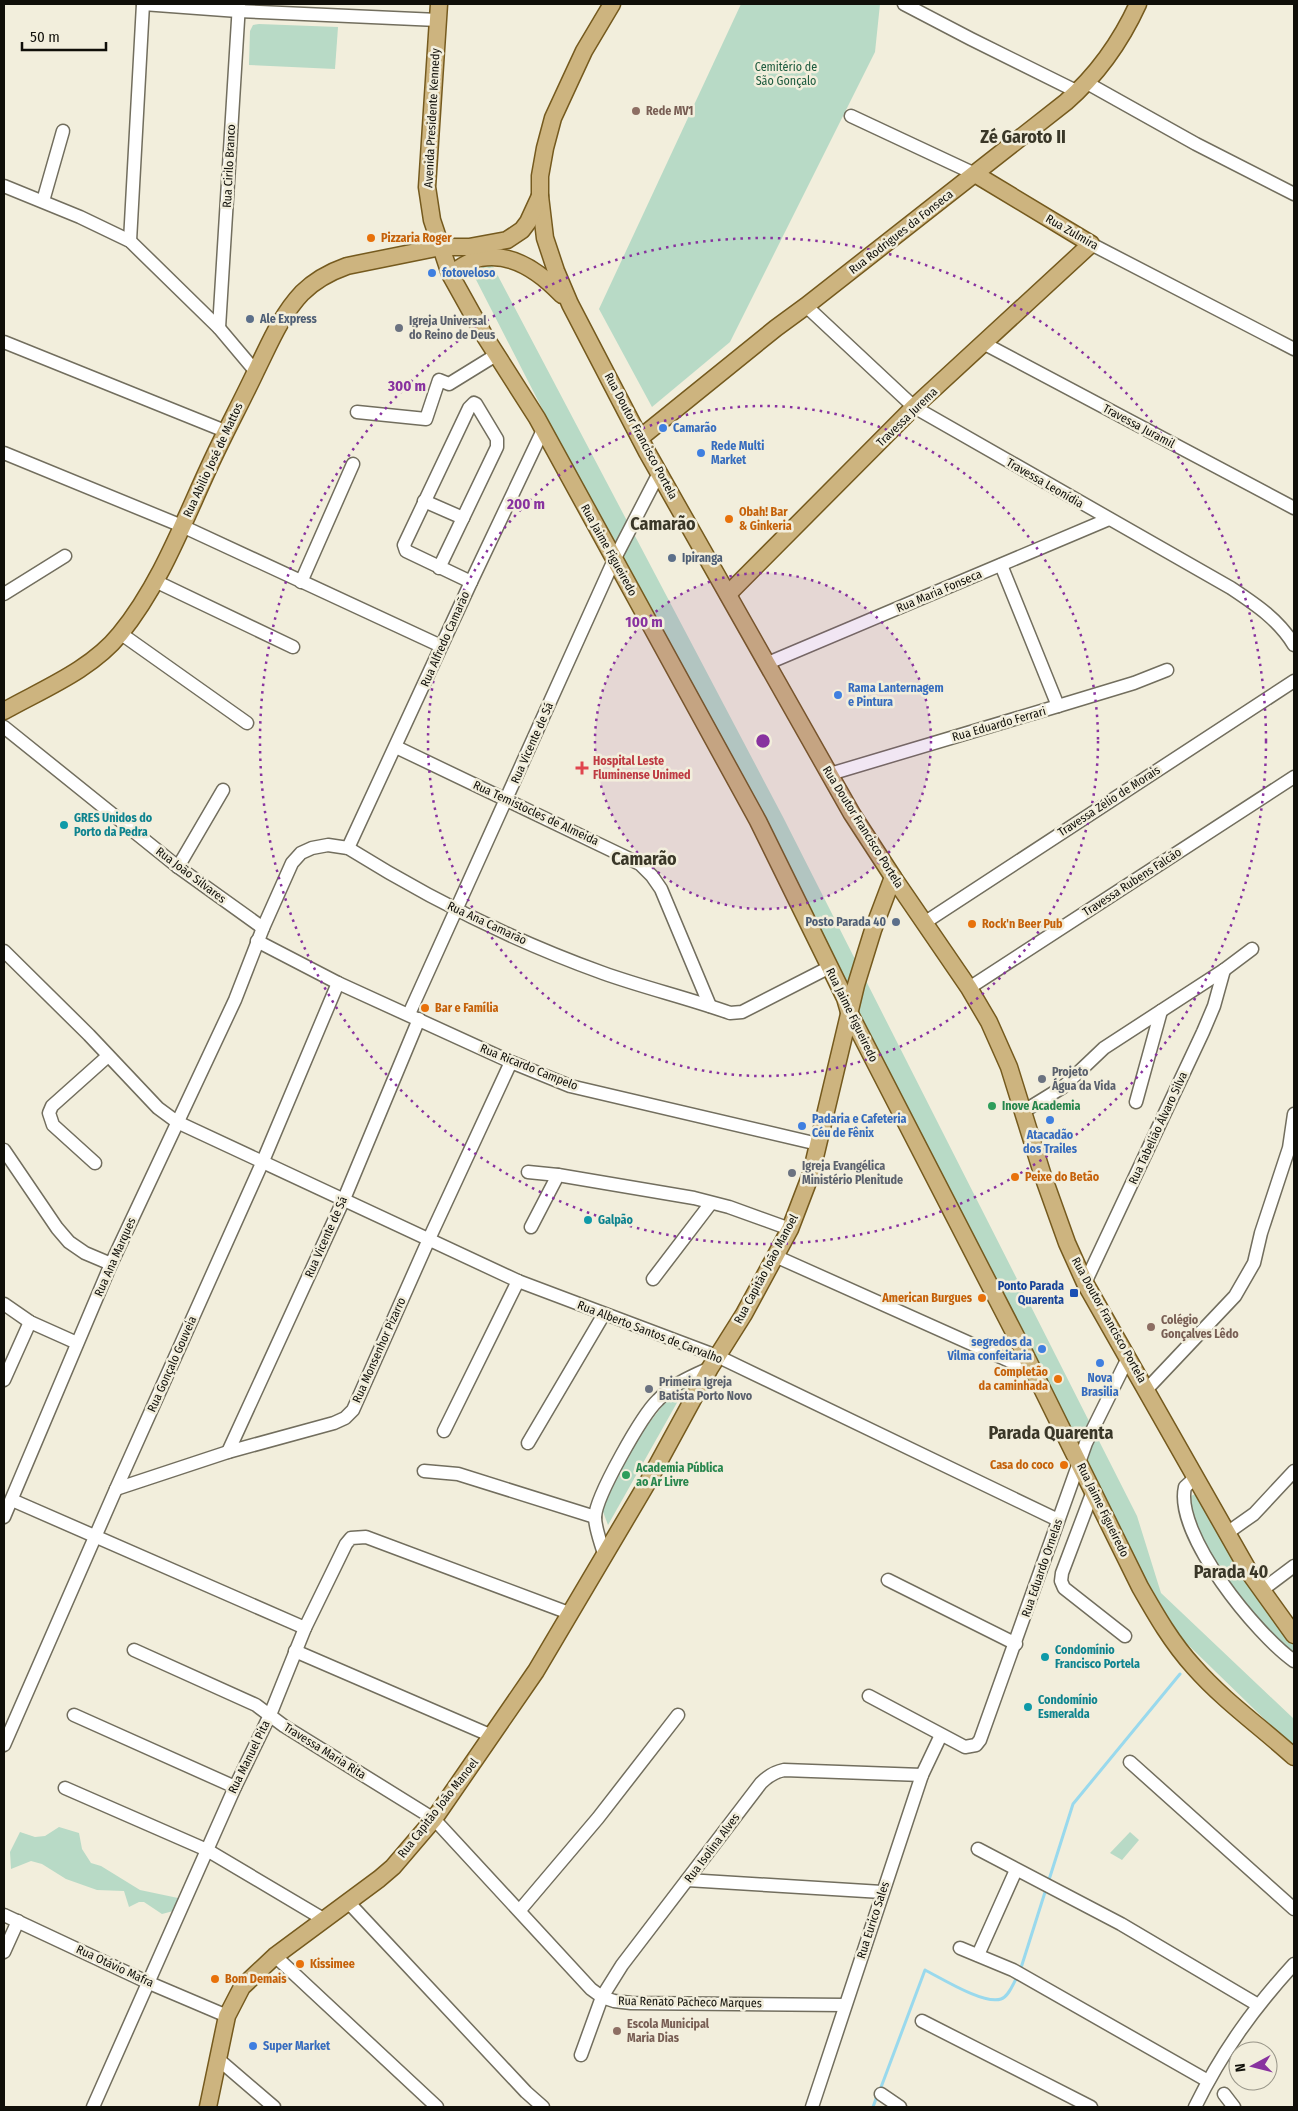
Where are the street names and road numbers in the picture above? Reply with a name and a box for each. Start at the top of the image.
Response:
street label: Avenida Presidente Kennedy [421,47,443,188]
street label: Rua Cirilo Branco [220,124,238,208]
street label: Rua Rodrigues da Fonseca [846,187,956,277]
street label: Rua Zulmira [1043,211,1101,253]
street label: Rua Doutor Francisco Portela [602,370,680,502]
street label: Travessa Jurema [874,384,940,450]
street label: Rua Abilio José de Mattos [180,401,246,519]
street label: Travessa Juramil [1101,401,1177,451]
street label: Travessa Leonídia [1004,455,1086,511]
street label: Rua Jaime Figueiredo [578,502,640,598]
street label: Rua Maria Fonseca [894,567,984,615]
street label: Rua Alfredo Camarão [418,589,472,689]
street label: Rua Vicente de Sá [508,700,556,786]
street label: Rua Eduardo Ferrari [951,704,1047,744]
street label: Rua Doutor Francisco Portela [820,763,906,891]
street label: Travessa Zélio de Morais [1055,763,1163,839]
street label: Rua Temistocles de Almeida [471,778,601,848]
street label: Rua João Silvares [153,844,229,906]
street label: Travessa Rubens Falcão [1080,845,1184,919]
street label: Rua Ana Camarão [445,899,529,947]
street label: Rua Jaime Figueiredo [823,966,881,1064]
street label: Rua Ricardo Campelo [478,1041,580,1093]
street label: Rua Tabelião Álvaro Silva [1125,1069,1190,1186]
street label: Rua Vicente de Sá [302,1194,350,1280]
street label: Rua Capitão João Manoel [731,1212,801,1326]
street label: Rua Ana Marques [91,1215,139,1299]
street label: Rua Doutor Francisco Portela [1069,1255,1149,1385]
street label: Rua Monsenhor Pizarro [349,1295,409,1405]
street label: Rua Alberto Santos de Carvalho [575,1298,725,1366]
street label: Rua Gonçalo Gouveia [145,1314,200,1414]
street label: Rua Jaime Figueiredo [1074,1461,1132,1559]
street label: Rua Eduardo Ornelas [1019,1517,1065,1619]
street label: Rua Manuel Pita [225,1718,273,1796]
street label: Travessa Maria Rita [281,1720,369,1782]
street label: Rua Capitão João Manoel [395,1756,481,1860]
street label: Rua Isolina Alves [681,1811,743,1885]
street label: Rua Eurico Sales [854,1880,892,1960]
street label: Rua Otávio Mafra [74,1942,156,1990]
street label: Rua Renato Pacheco Marques [618,1994,762,2010]

